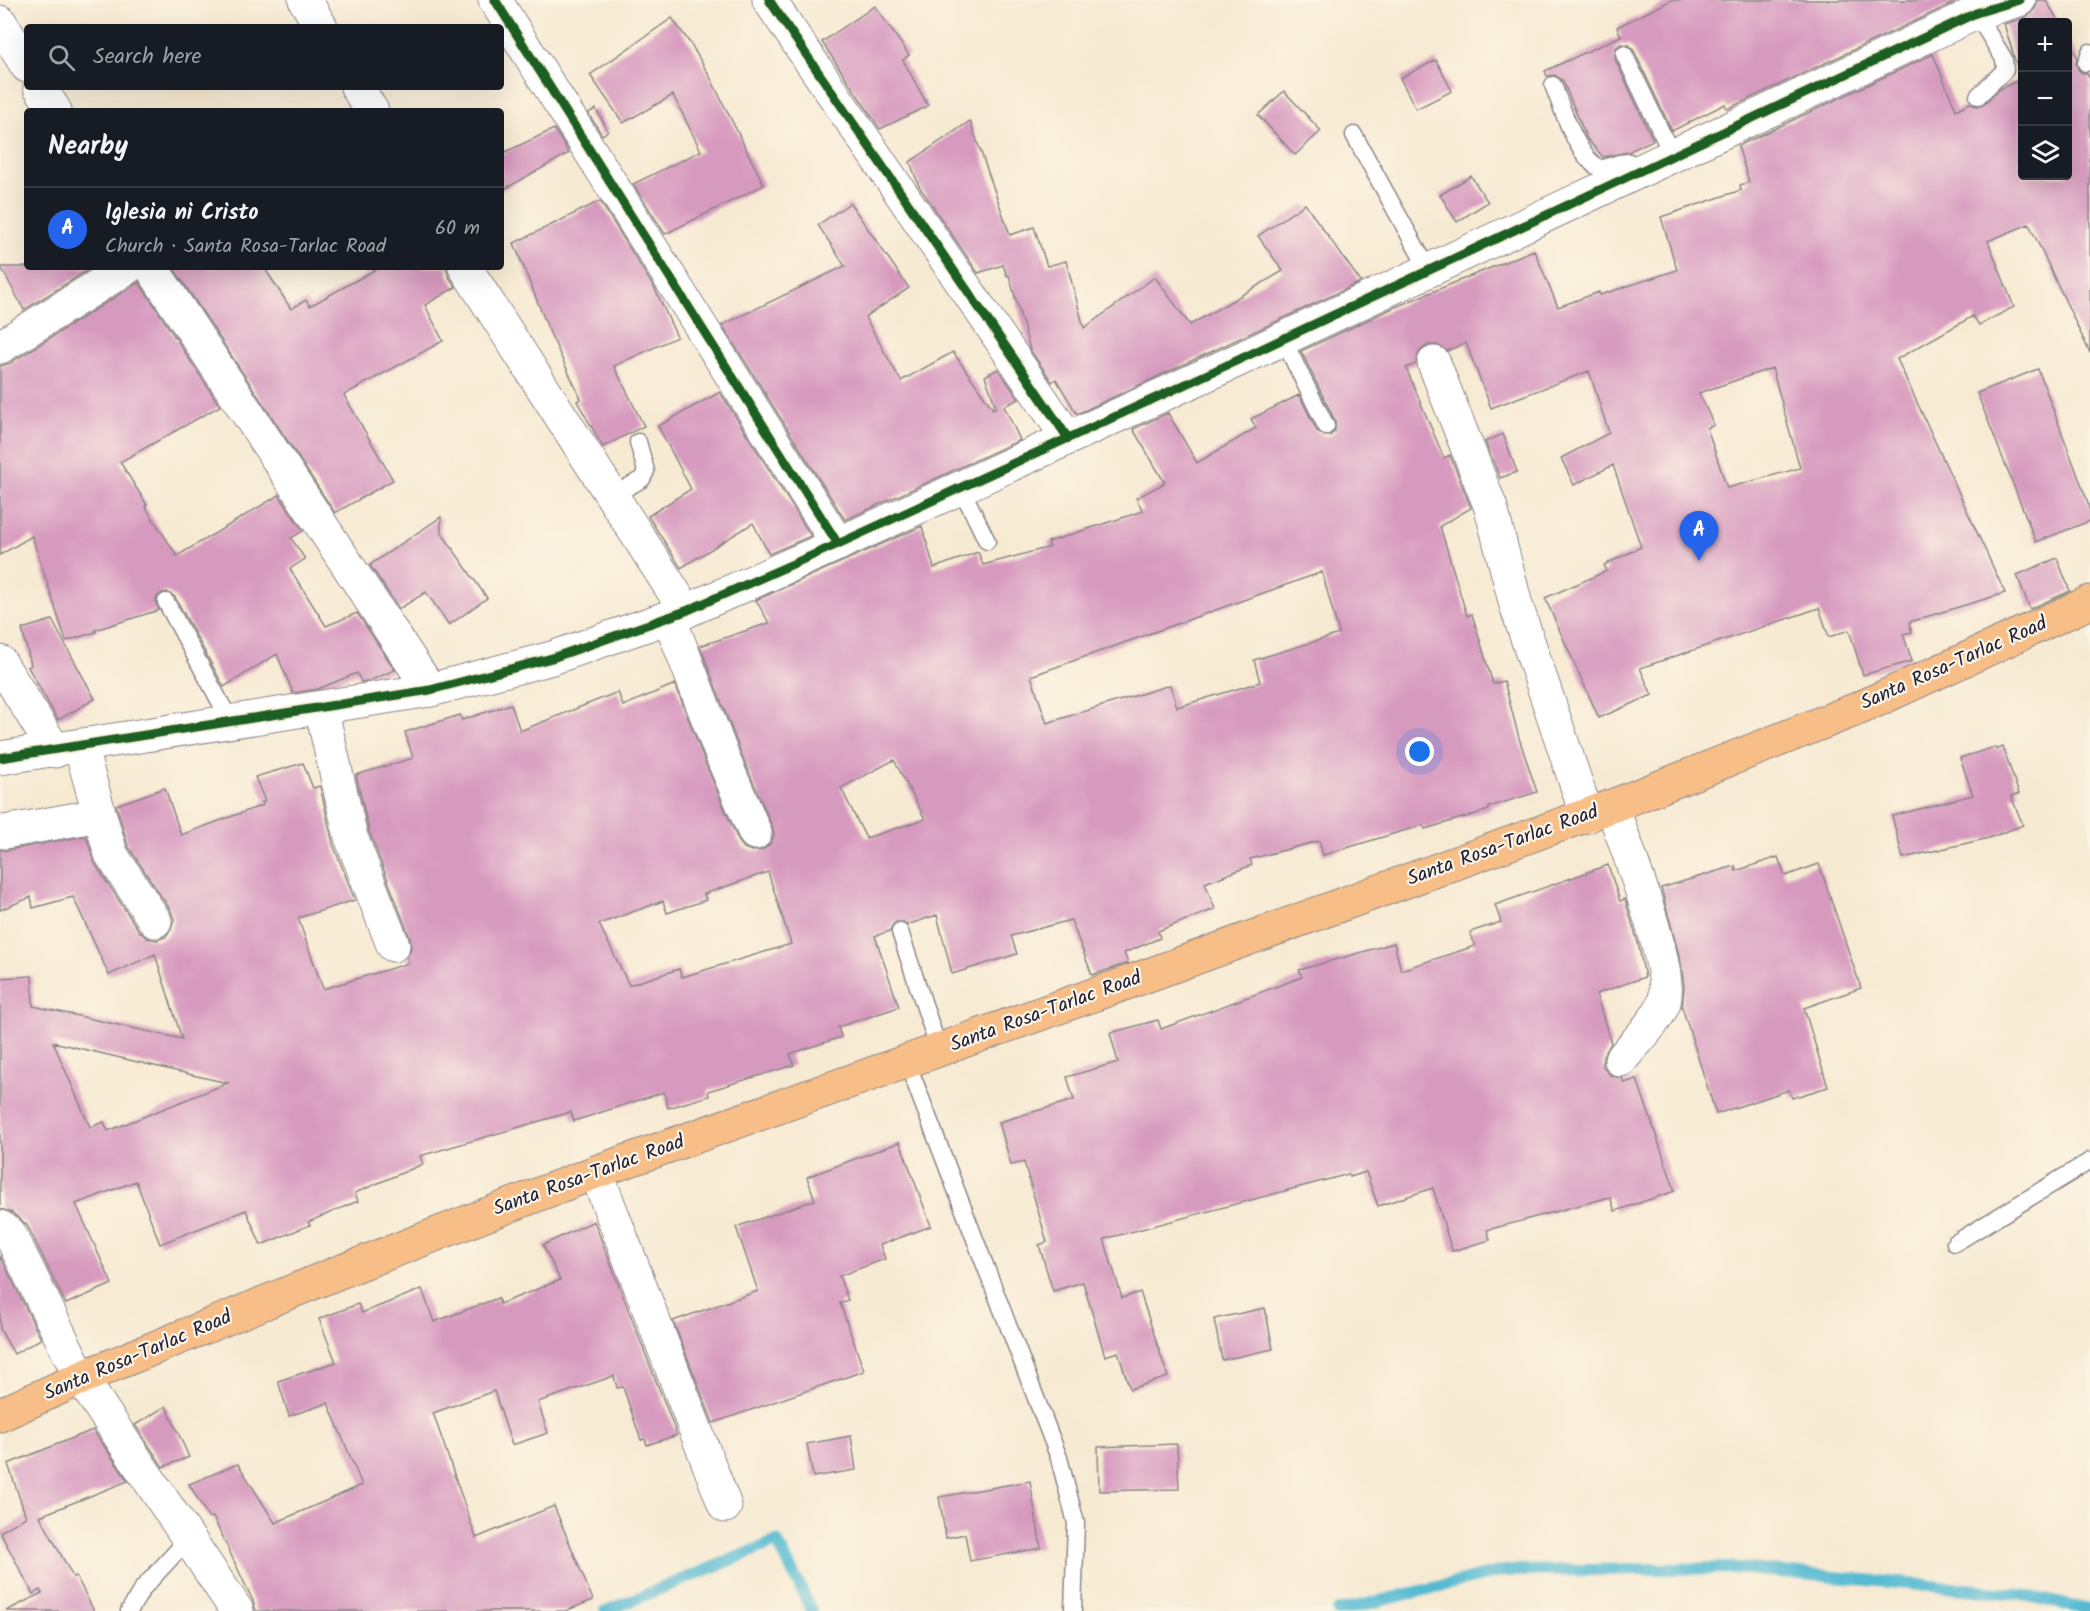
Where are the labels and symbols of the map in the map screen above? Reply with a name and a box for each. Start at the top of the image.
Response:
pin: A [1680,512,1718,561]
street label: Santa Rosa-Tarlac Road [1855,608,2054,720]
your location [1405,737,1434,766]
street label: Santa Rosa-Tarlac Road [1403,796,1604,896]
street label: Santa Rosa-Tarlac Road [946,962,1147,1062]
street label: Santa Rosa-Tarlac Road [489,1126,690,1226]
street label: Santa Rosa-Tarlac Road [39,1301,238,1410]

